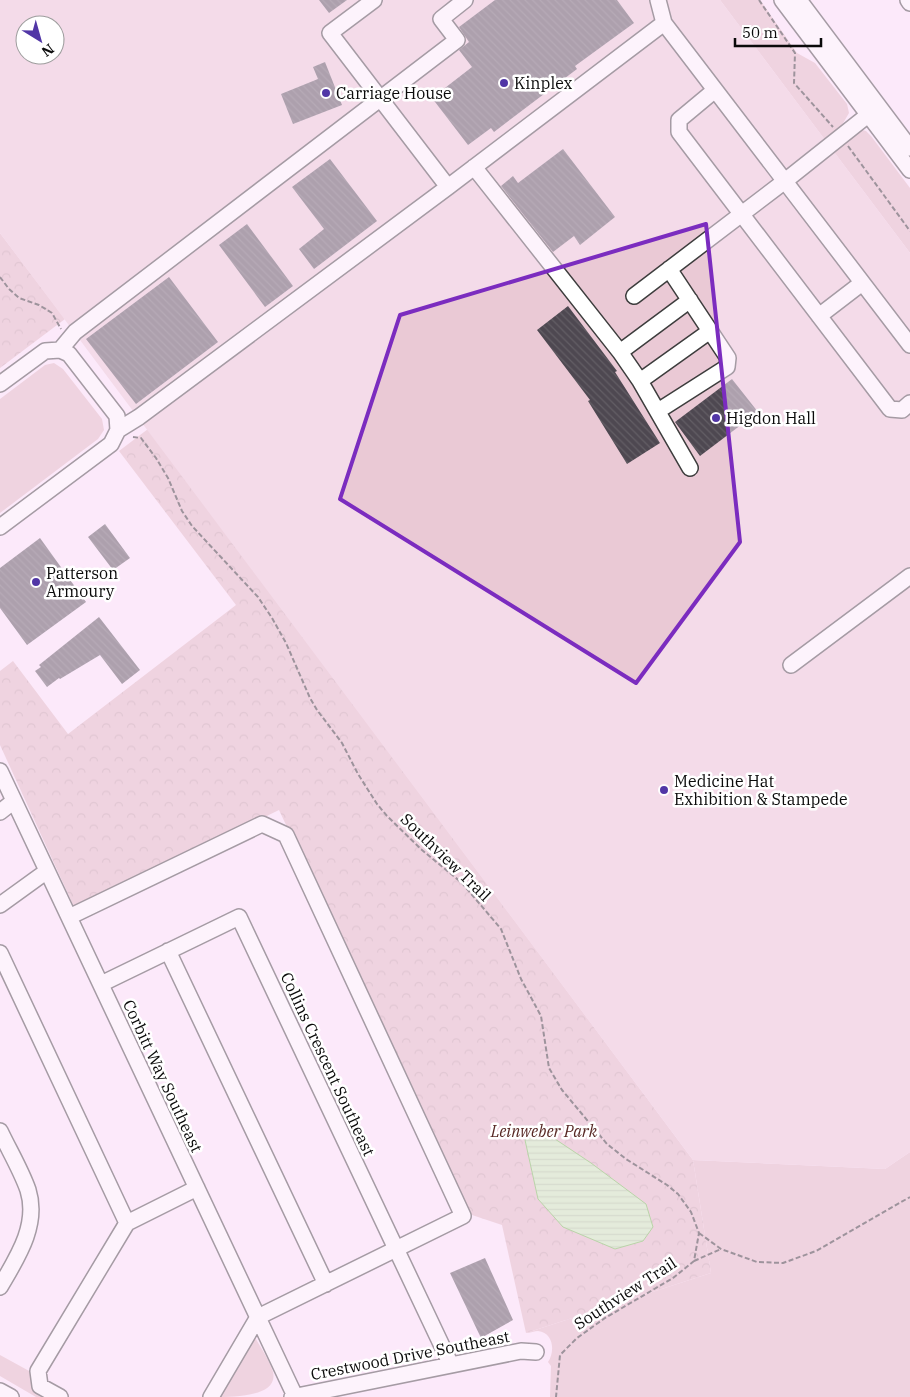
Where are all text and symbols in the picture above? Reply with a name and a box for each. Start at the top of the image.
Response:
north arrow [15,15,65,65]
scale bar [735,15,821,47]
text: 50 m [742,23,778,42]
text: N [38,40,58,61]
place label: Kinplex [514,73,573,93]
marker: Kinplex [498,77,510,89]
place label: Carriage House [336,83,452,103]
marker: Carriage House [320,87,332,99]
place label: Higdon Hall [726,408,816,428]
marker: Higdon Hall [710,412,722,424]
place label: Patterson Armoury [46,563,118,601]
marker: Patterson Armoury [30,576,42,588]
place label: Medicine Hat Exhibition & Stampede [674,771,848,809]
marker: Medicine Hat Exhibition & Stampede [658,784,670,796]
street label: Southview Trail [397,809,496,905]
street label: Collins Crescent Southeast [277,969,380,1159]
street label: Corbitt Way Southeast [119,997,207,1156]
park label: Leinweber Park [490,1121,598,1141]
street label: Southview Trail [570,1252,680,1333]
street label: Crestwood Drive Southeast [309,1326,511,1384]

